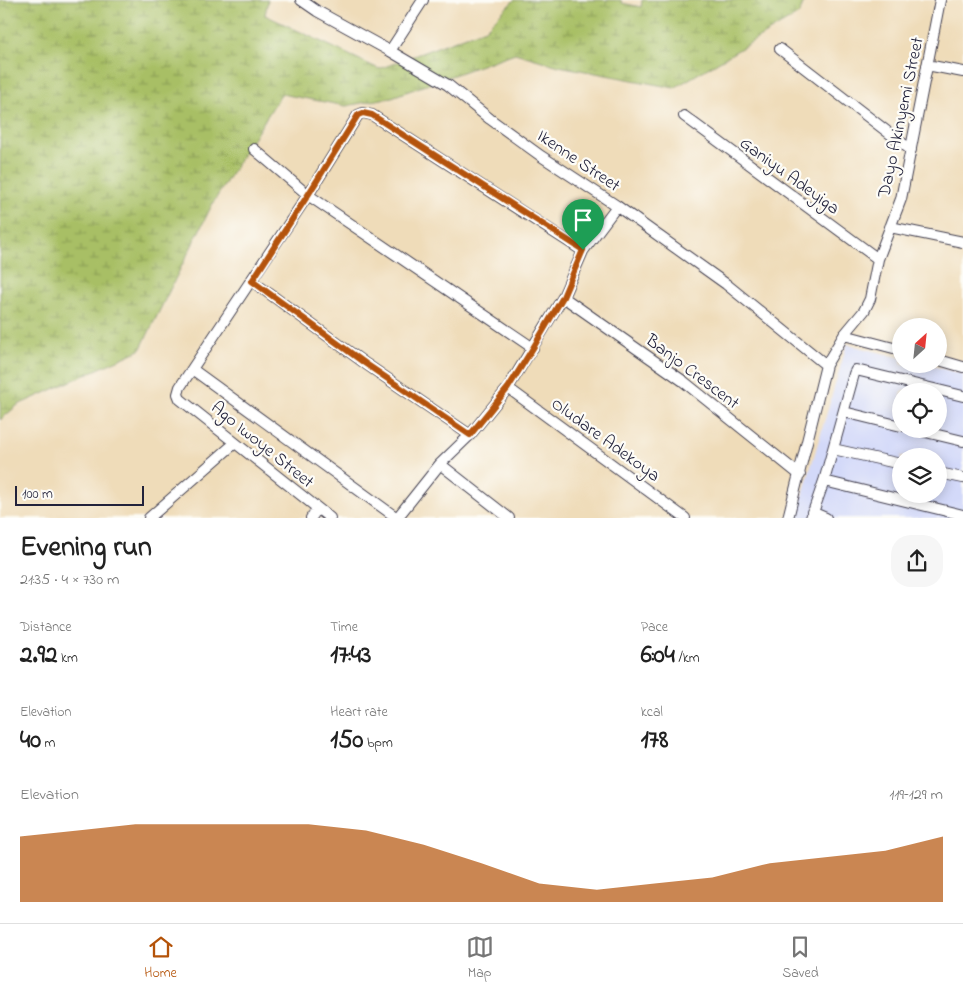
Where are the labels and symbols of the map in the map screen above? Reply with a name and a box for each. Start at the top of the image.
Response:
street label: Dayo Akinyemi Street [872,35,932,201]
street label: Ikenne Street [531,124,625,199]
street label: Ganiyu Adeyiga [733,131,844,223]
pin [562,199,604,250]
north arrow [892,318,948,372]
street label: Banjo Crescent [639,328,744,417]
street label: Oludare Adekoya [545,392,665,489]
street label: Ago Iwoye Street [204,396,319,496]
scale bar [15,483,144,506]

